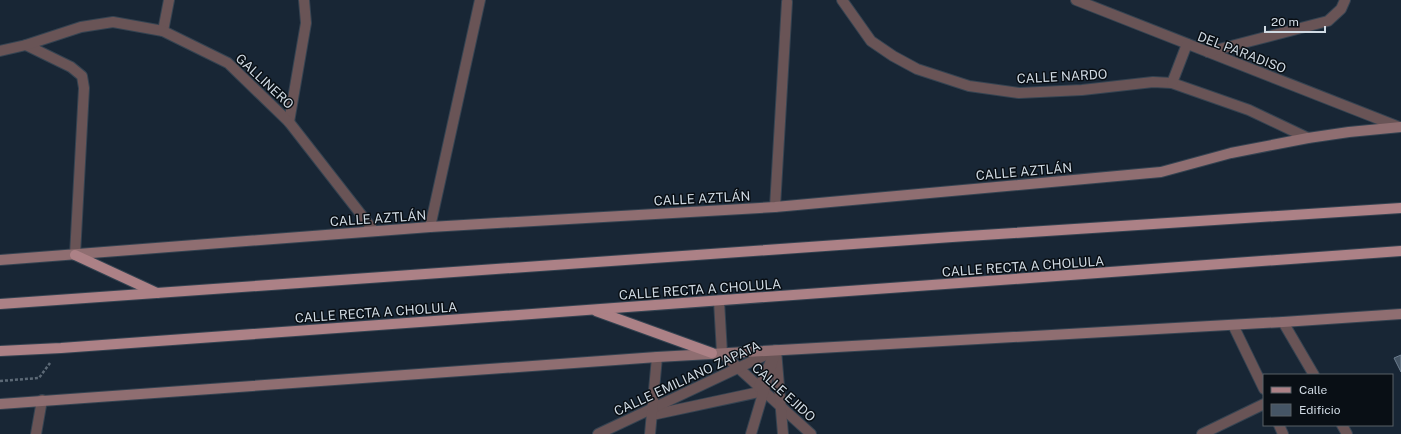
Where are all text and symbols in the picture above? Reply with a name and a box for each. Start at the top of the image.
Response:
scale bar [1265,8,1325,34]
text: 20 m [1271,15,1299,29]
street label: DEL PARADISO [1196,29,1288,76]
street label: GALLINERO [233,51,297,112]
street label: CALLE NARDO [1016,67,1108,86]
street label: CALLE AZTLÁN [975,159,1073,183]
street label: CALLE AZTLÁN [653,187,751,209]
street label: CALLE AZTLÁN [329,207,427,229]
street label: CALLE RECTA A CHOLULA [941,253,1105,280]
street label: CALLE RECTA A CHOLULA [618,276,782,303]
street label: CALLE RECTA A CHOLULA [294,299,458,326]
street label: CALLE EMILIANO ZAPATA [612,338,763,419]
street label: CALLE EJIDO [749,360,818,425]
legend [1263,374,1393,426]
text: Calle [1299,383,1328,397]
text: Edificio [1299,403,1341,417]

